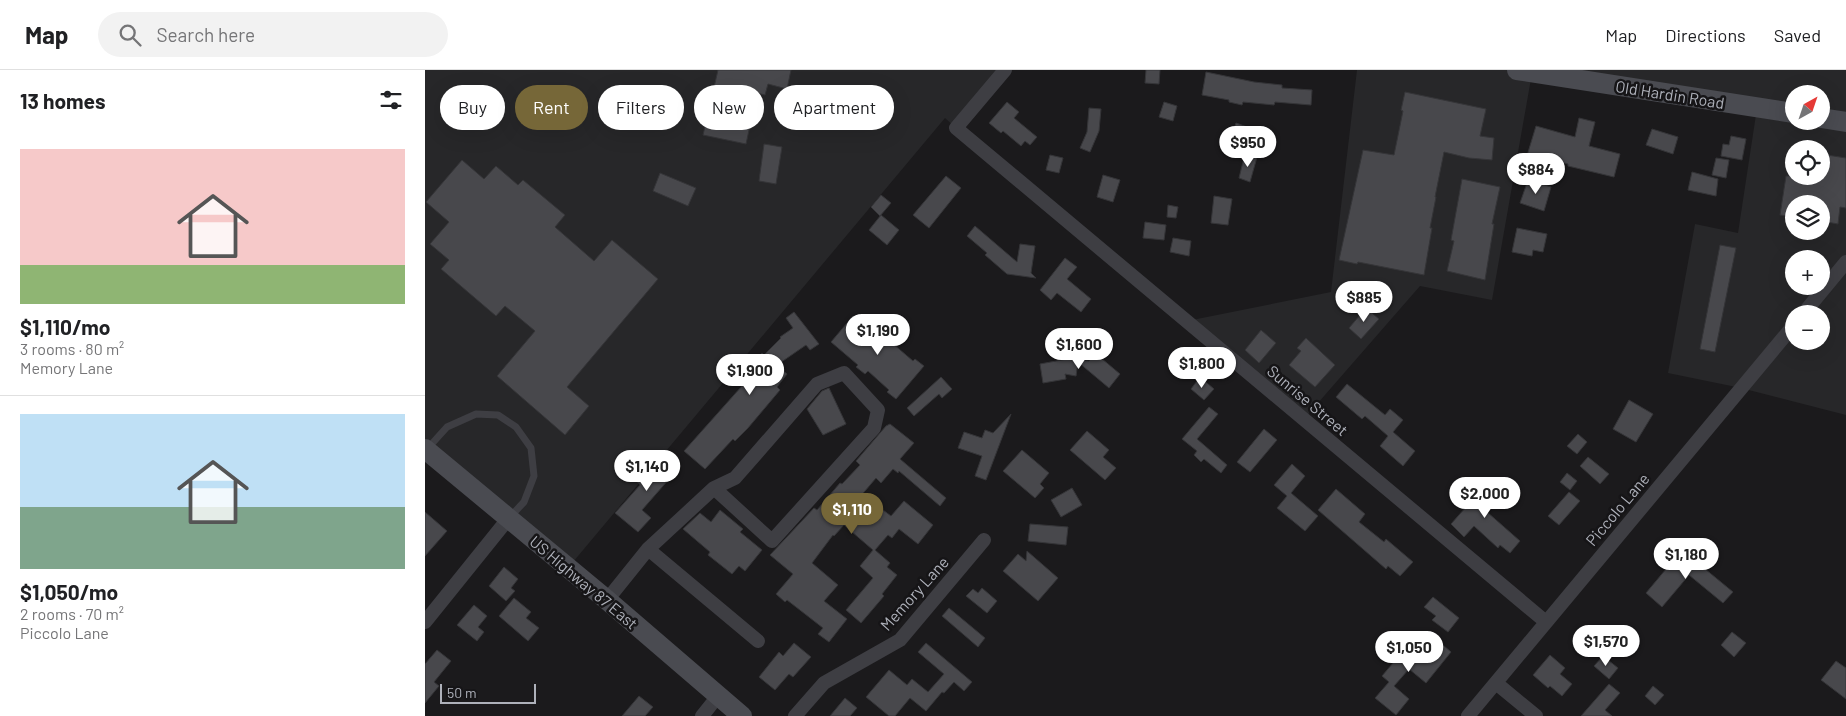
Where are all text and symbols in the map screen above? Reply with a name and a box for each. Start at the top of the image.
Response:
search box [98,12,448,57]
text: Map [25,20,68,49]
icon: search [116,21,144,49]
text: Search here [156,23,255,46]
text: Map [1605,24,1637,46]
text: Directions [1665,24,1746,46]
text: Saved [1774,24,1821,46]
street label: Old Hardin Road [1614,76,1726,112]
chip: Buy [440,85,505,130]
chip: Rent [515,85,588,130]
chip: Filters [598,85,684,130]
chip: New [694,85,764,130]
chip: Apartment [774,85,894,130]
north arrow [1785,85,1830,130]
map controls [1785,85,1830,350]
icon: filters [377,86,405,114]
text: 13 homes [20,88,105,113]
pin: $950 [1218,126,1278,168]
text: $950 [1230,132,1266,151]
button: locate [1785,140,1830,185]
pin: $884 [1506,152,1566,195]
text: $884 [1518,159,1554,178]
icon: home [168,181,258,271]
button: layers [1785,195,1830,240]
button: + [1785,250,1830,295]
pin: $885 [1334,280,1394,323]
text: $885 [1346,287,1382,306]
button: − [1785,305,1830,350]
text: $1,110/mo [20,314,111,339]
pin: $1,190 [837,314,919,356]
text: $1,190 [857,320,899,339]
pin: $1,600 [1038,328,1120,370]
text: $1,600 [1056,334,1102,353]
text: 3 rooms · 80 m² [20,339,124,358]
pin: $1,800 [1161,346,1243,389]
text: $1,800 [1179,353,1225,372]
pin: $1,900 [709,354,791,396]
text: Memory Lane [20,358,113,377]
text: $1,900 [727,360,773,379]
street label: Sunrise Street [1264,361,1352,439]
icon: home [168,447,258,537]
pin: $1,140 [606,450,688,492]
text: $1,140 [625,456,669,475]
street label: Piccolo Lane [1581,469,1653,549]
pin: $2,000 [1444,476,1526,519]
text: $2,000 [1460,483,1510,502]
pin: $1,110 [811,492,893,535]
text: $1,110 [832,499,872,518]
street label: US Highway 87 East [526,531,642,633]
pin: $1,180 [1645,538,1727,580]
text: $1,180 [1665,544,1707,563]
street label: Memory Lane [876,552,952,634]
text: $1,050/mo [20,579,118,604]
text: 2 rooms · 70 m² [20,604,124,623]
text: Piccolo Lane [20,623,109,642]
pin: $1,570 [1565,624,1647,667]
pin: $1,050 [1368,630,1450,673]
text: $1,570 [1584,631,1628,650]
text: $1,050 [1386,637,1432,656]
scale bar [440,681,536,704]
text: 50 m [447,684,476,701]

